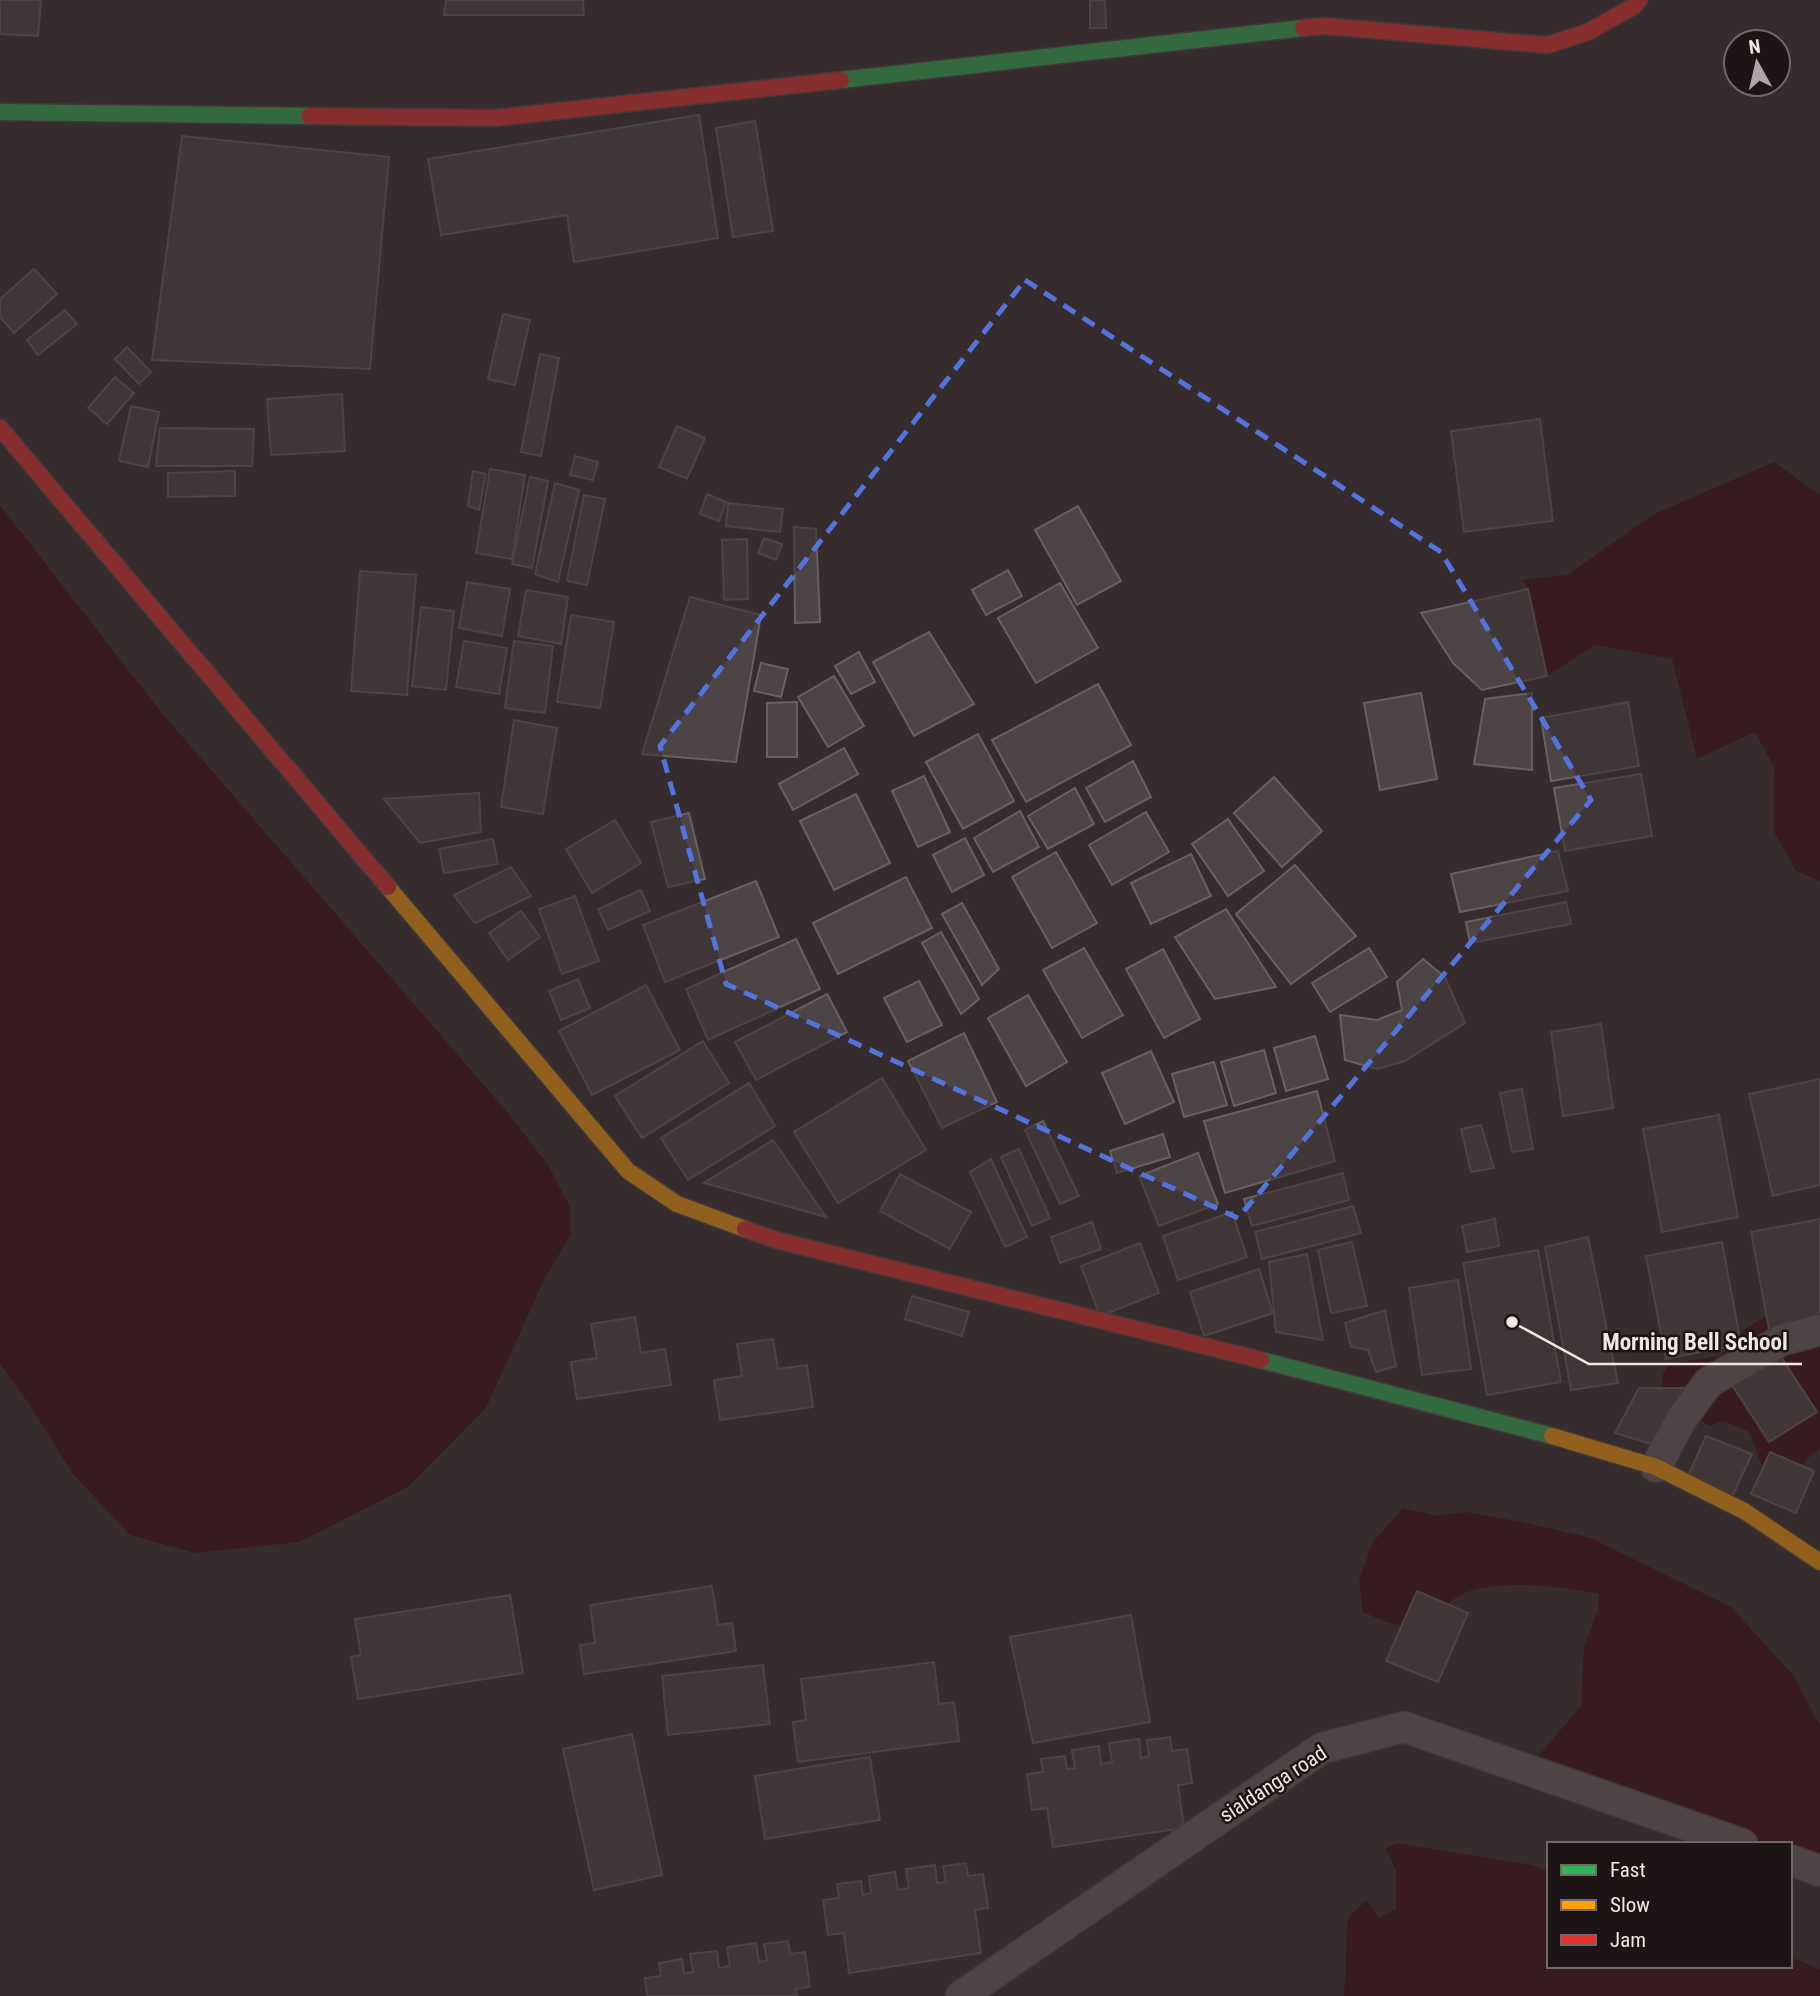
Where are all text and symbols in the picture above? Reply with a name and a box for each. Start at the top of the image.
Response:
north arrow [1722,28,1792,98]
text: N [1747,34,1762,59]
callout: Morning Bell School [1589,1320,1802,1364]
text: Morning Bell School [1602,1329,1788,1356]
street label: sialdanga road [1215,1741,1331,1827]
legend [1547,1842,1792,1968]
text: Fast [1610,1858,1646,1882]
text: Slow [1610,1893,1650,1917]
text: Jam [1610,1928,1646,1952]

